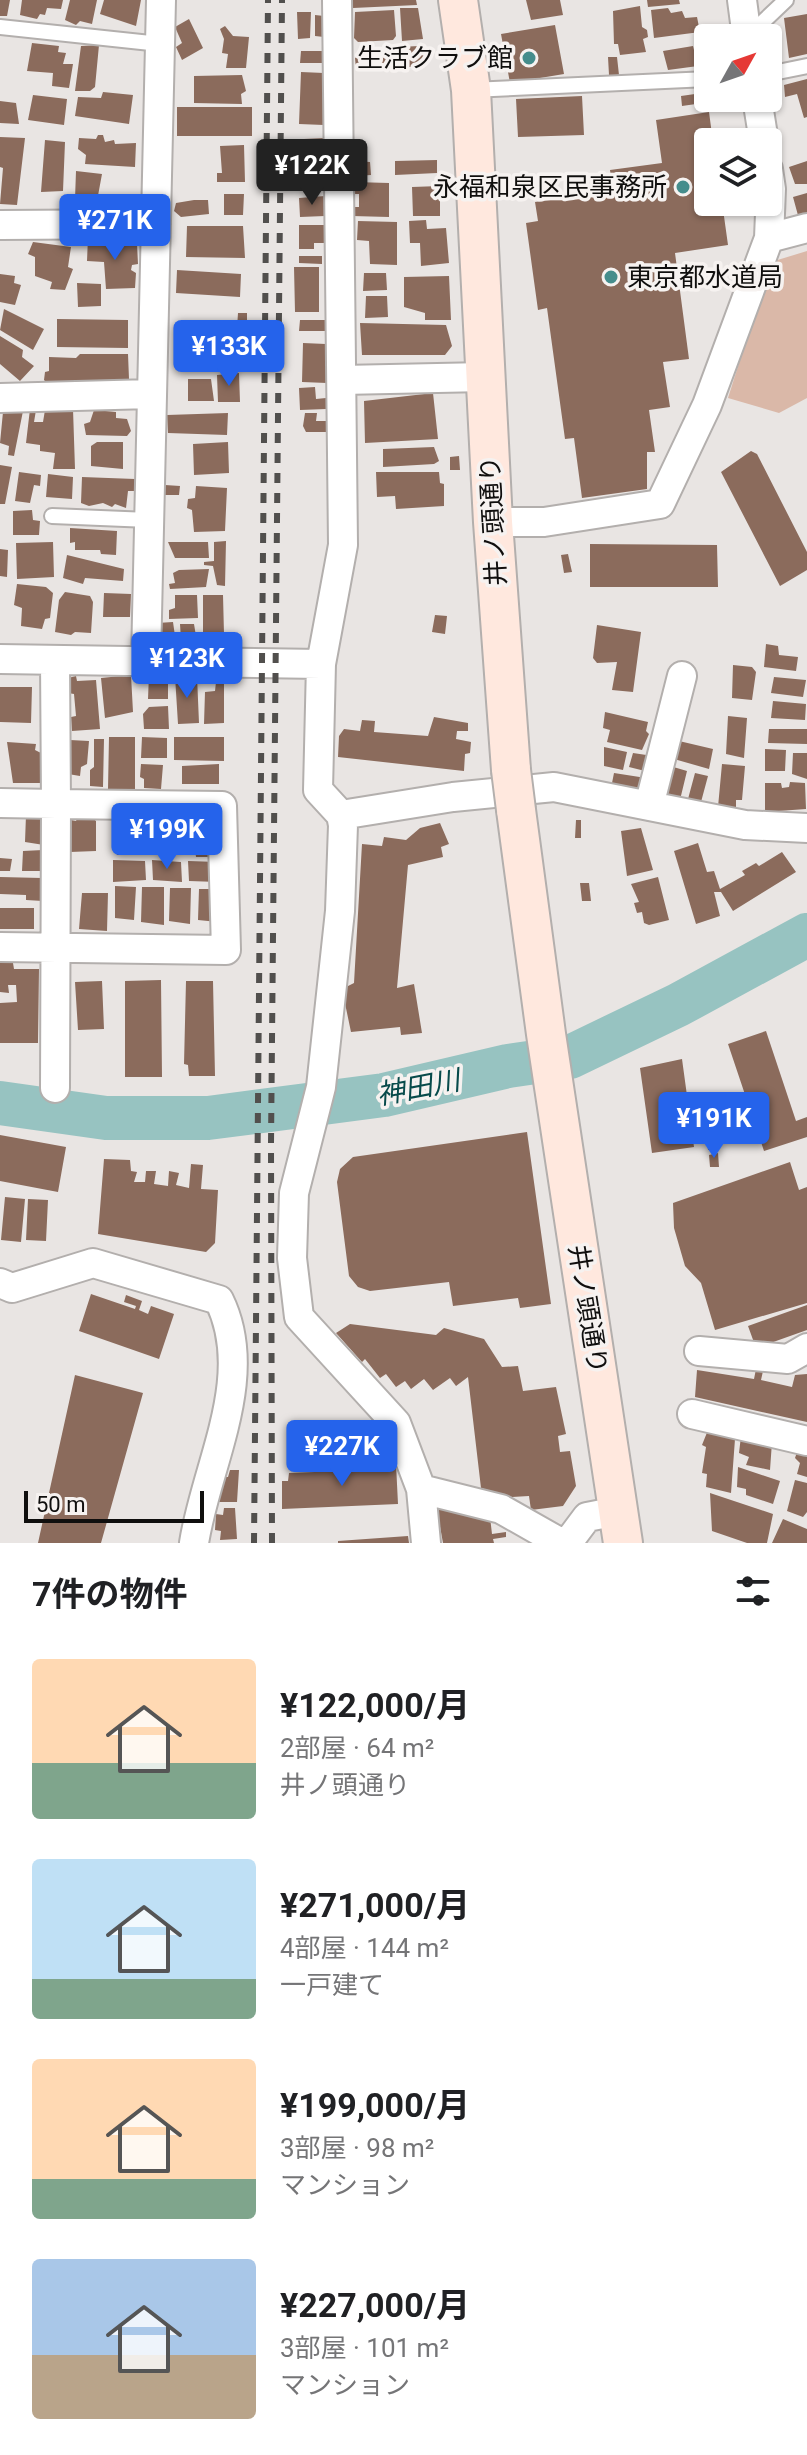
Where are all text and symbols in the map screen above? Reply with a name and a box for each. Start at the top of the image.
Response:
north arrow [694,24,782,112]
map controls [694,24,782,216]
place label: 生活クラブ館 [357,43,513,73]
marker: 生活クラブ館 [520,49,538,67]
button: layers [694,128,782,216]
pin: ¥122K [256,139,368,207]
text: ¥122K [274,150,350,180]
place label: 永福和泉区民事務所 [433,172,667,202]
marker: 永福和泉区民事務所 [674,178,692,196]
pin: ¥271K [59,194,171,262]
text: ¥271K [77,205,153,235]
place label: 東京都水道局 [627,262,783,292]
marker: 東京都水道局 [602,268,620,286]
pin: ¥133K [173,320,285,388]
text: ¥133K [191,331,267,361]
street label: 井ノ頭通り [475,455,511,587]
pin: ¥123K [131,632,243,700]
text: ¥123K [149,643,225,673]
pin: ¥199K [111,803,223,871]
text: ¥199K [129,814,205,844]
water label: 神田川 [374,1063,465,1112]
pin: ¥191K [658,1092,770,1160]
text: ¥191K [676,1103,752,1133]
street label: 井ノ頭通り [563,1242,613,1376]
pin: ¥227K [286,1420,398,1488]
text: ¥227K [304,1431,380,1461]
scale bar [24,1487,204,1523]
text: 50 m [36,1492,85,1517]
icon: filters [731,1569,775,1613]
text: 7件の物件 [32,1574,188,1614]
text: ¥122,000/月 [280,1685,470,1725]
icon: home [96,1691,192,1787]
text: 2部屋 · 64 m² [280,1733,434,1763]
text: 井ノ頭通り [280,1770,410,1800]
text: ¥271,000/月 [280,1885,470,1925]
icon: home [96,1891,192,1987]
text: 4部屋 · 144 m² [280,1933,449,1963]
text: 一戸建て [280,1970,384,2000]
text: ¥199,000/月 [280,2085,470,2125]
icon: home [96,2091,192,2187]
text: 3部屋 · 98 m² [280,2133,434,2163]
text: マンション [280,2170,410,2200]
text: ¥227,000/月 [280,2285,470,2325]
icon: home [96,2291,192,2387]
text: 3部屋 · 101 m² [280,2333,449,2363]
text: マンション [280,2370,410,2400]

